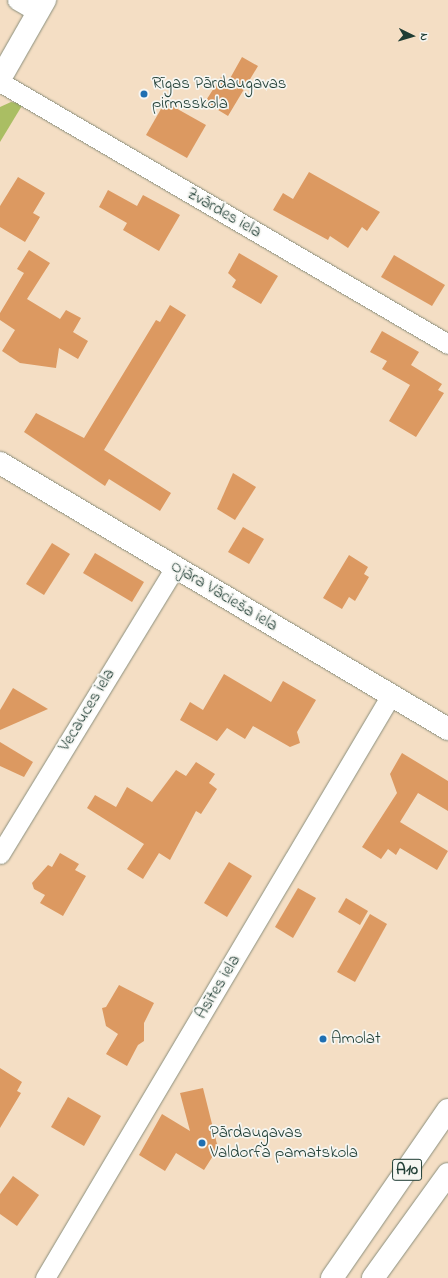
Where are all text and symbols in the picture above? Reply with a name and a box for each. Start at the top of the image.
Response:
north arrow [392,16,432,56]
text: N [416,33,432,41]
place label: Rīgas Pārdaugavas pirmsskola [152,74,287,114]
marker: Rīgas Pārdaugavas pirmsskola [139,89,149,99]
street label: Zvārdes iela [183,183,265,243]
street label: Ojāra Vācieša iela [167,556,281,636]
street label: Vecauces iela [54,665,120,755]
street label: Asītes iela [191,951,245,1023]
place label: Amolat [331,1029,381,1049]
marker: Amolat [318,1034,328,1044]
place label: Pārdaugavas Valdorfa pamatskola [210,1123,358,1163]
marker: Pārdaugavas Valdorfa pamatskola [197,1138,207,1148]
road number: A10 [392,1156,422,1184]

